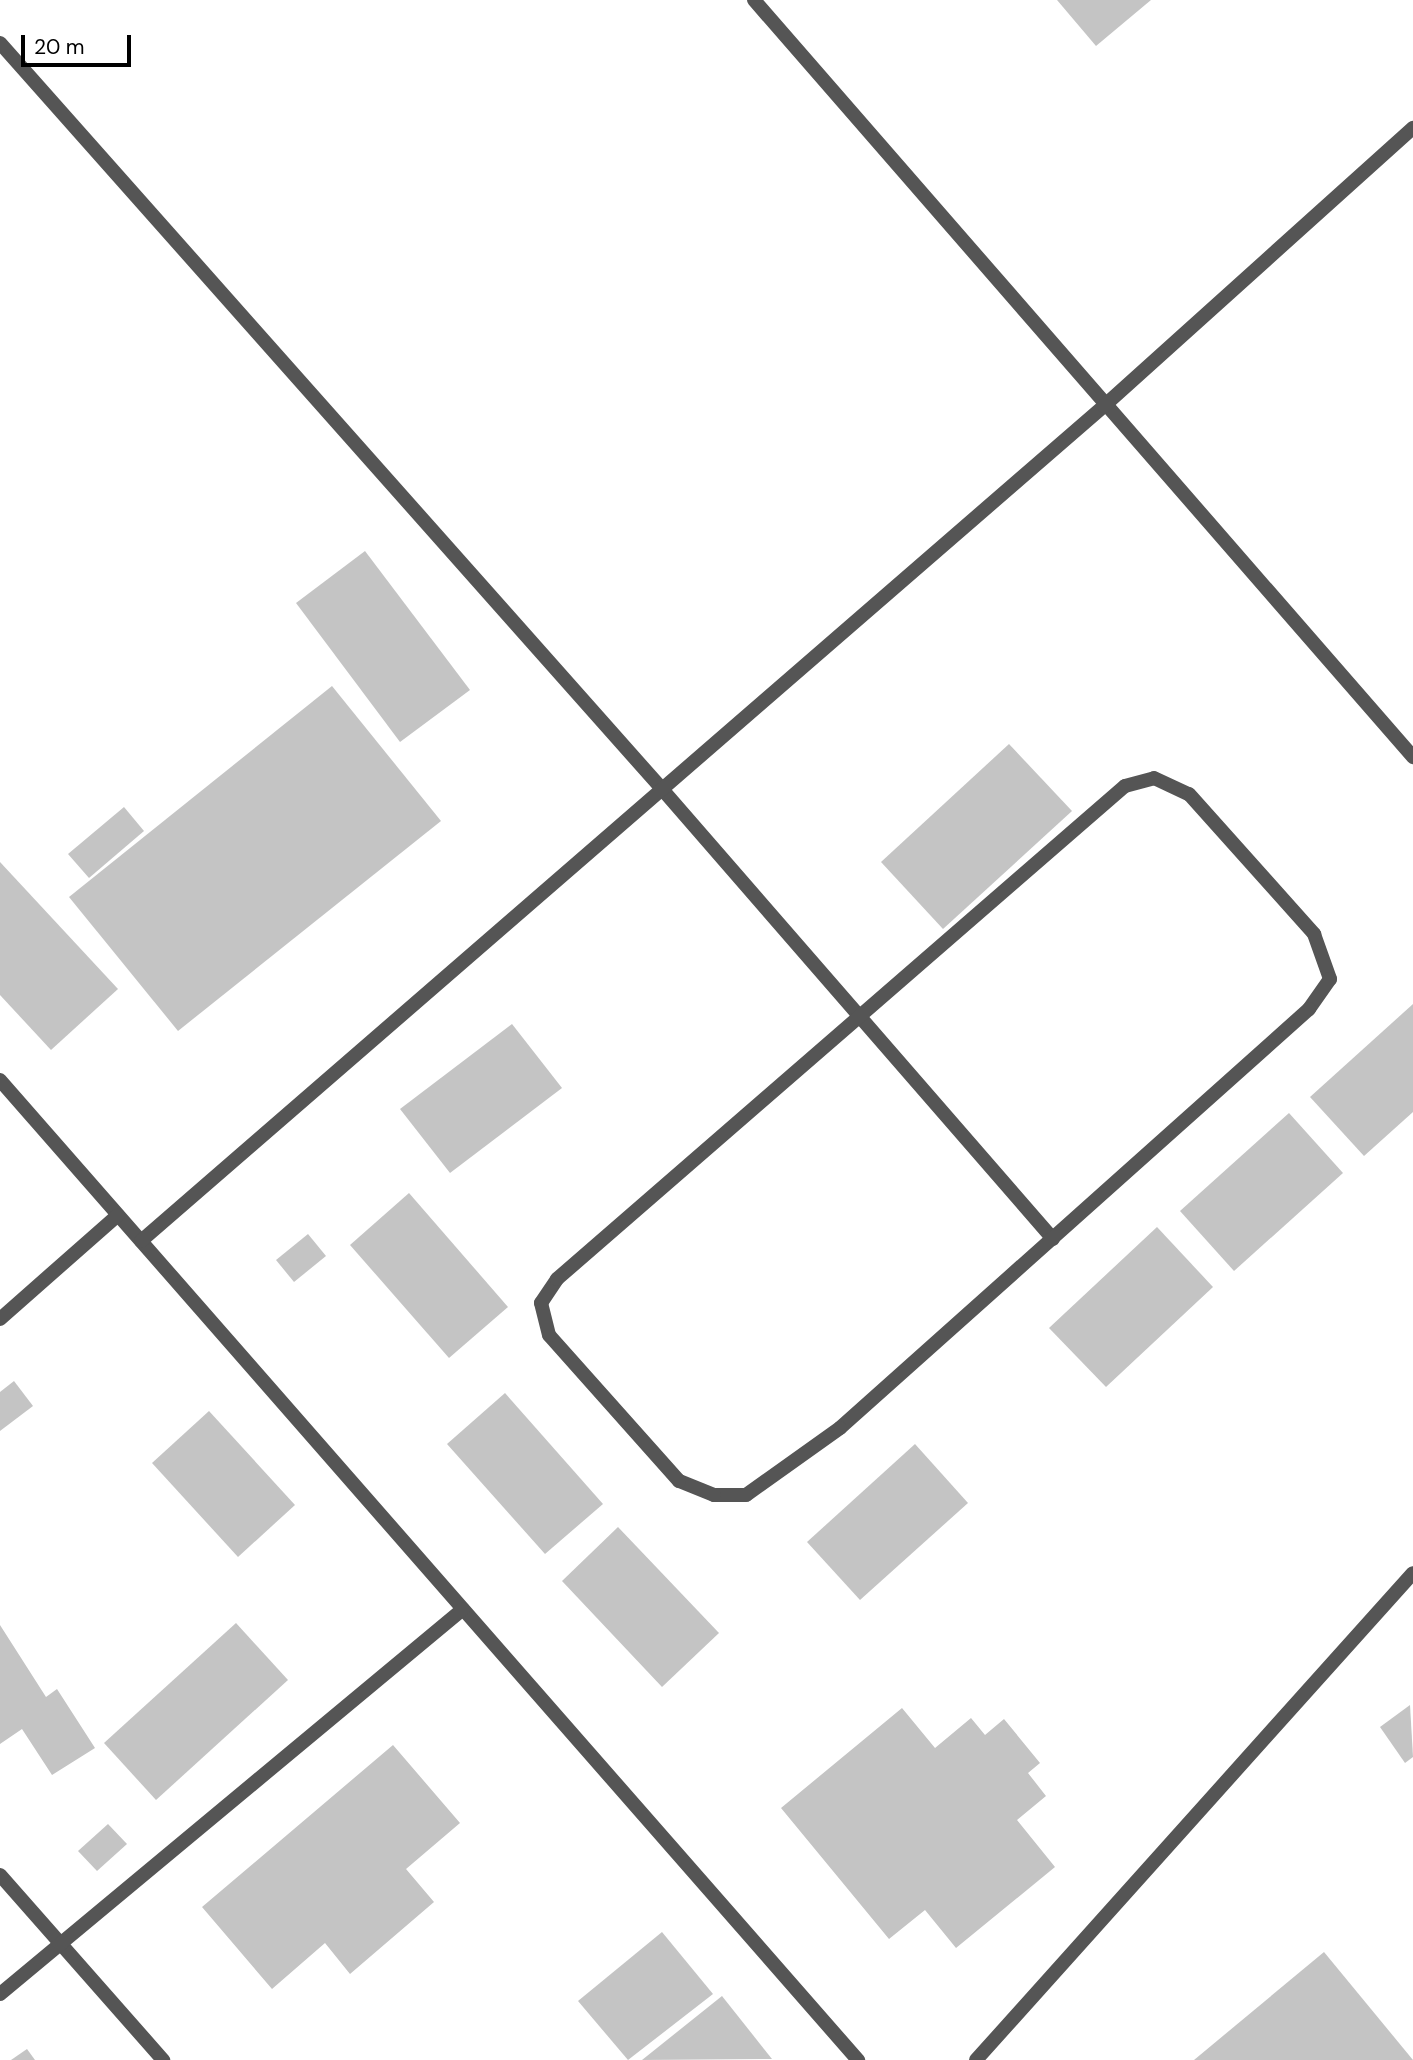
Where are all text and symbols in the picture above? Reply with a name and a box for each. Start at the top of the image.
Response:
scale bar [24,21,135,65]
text: 20 m [34,33,85,61]

